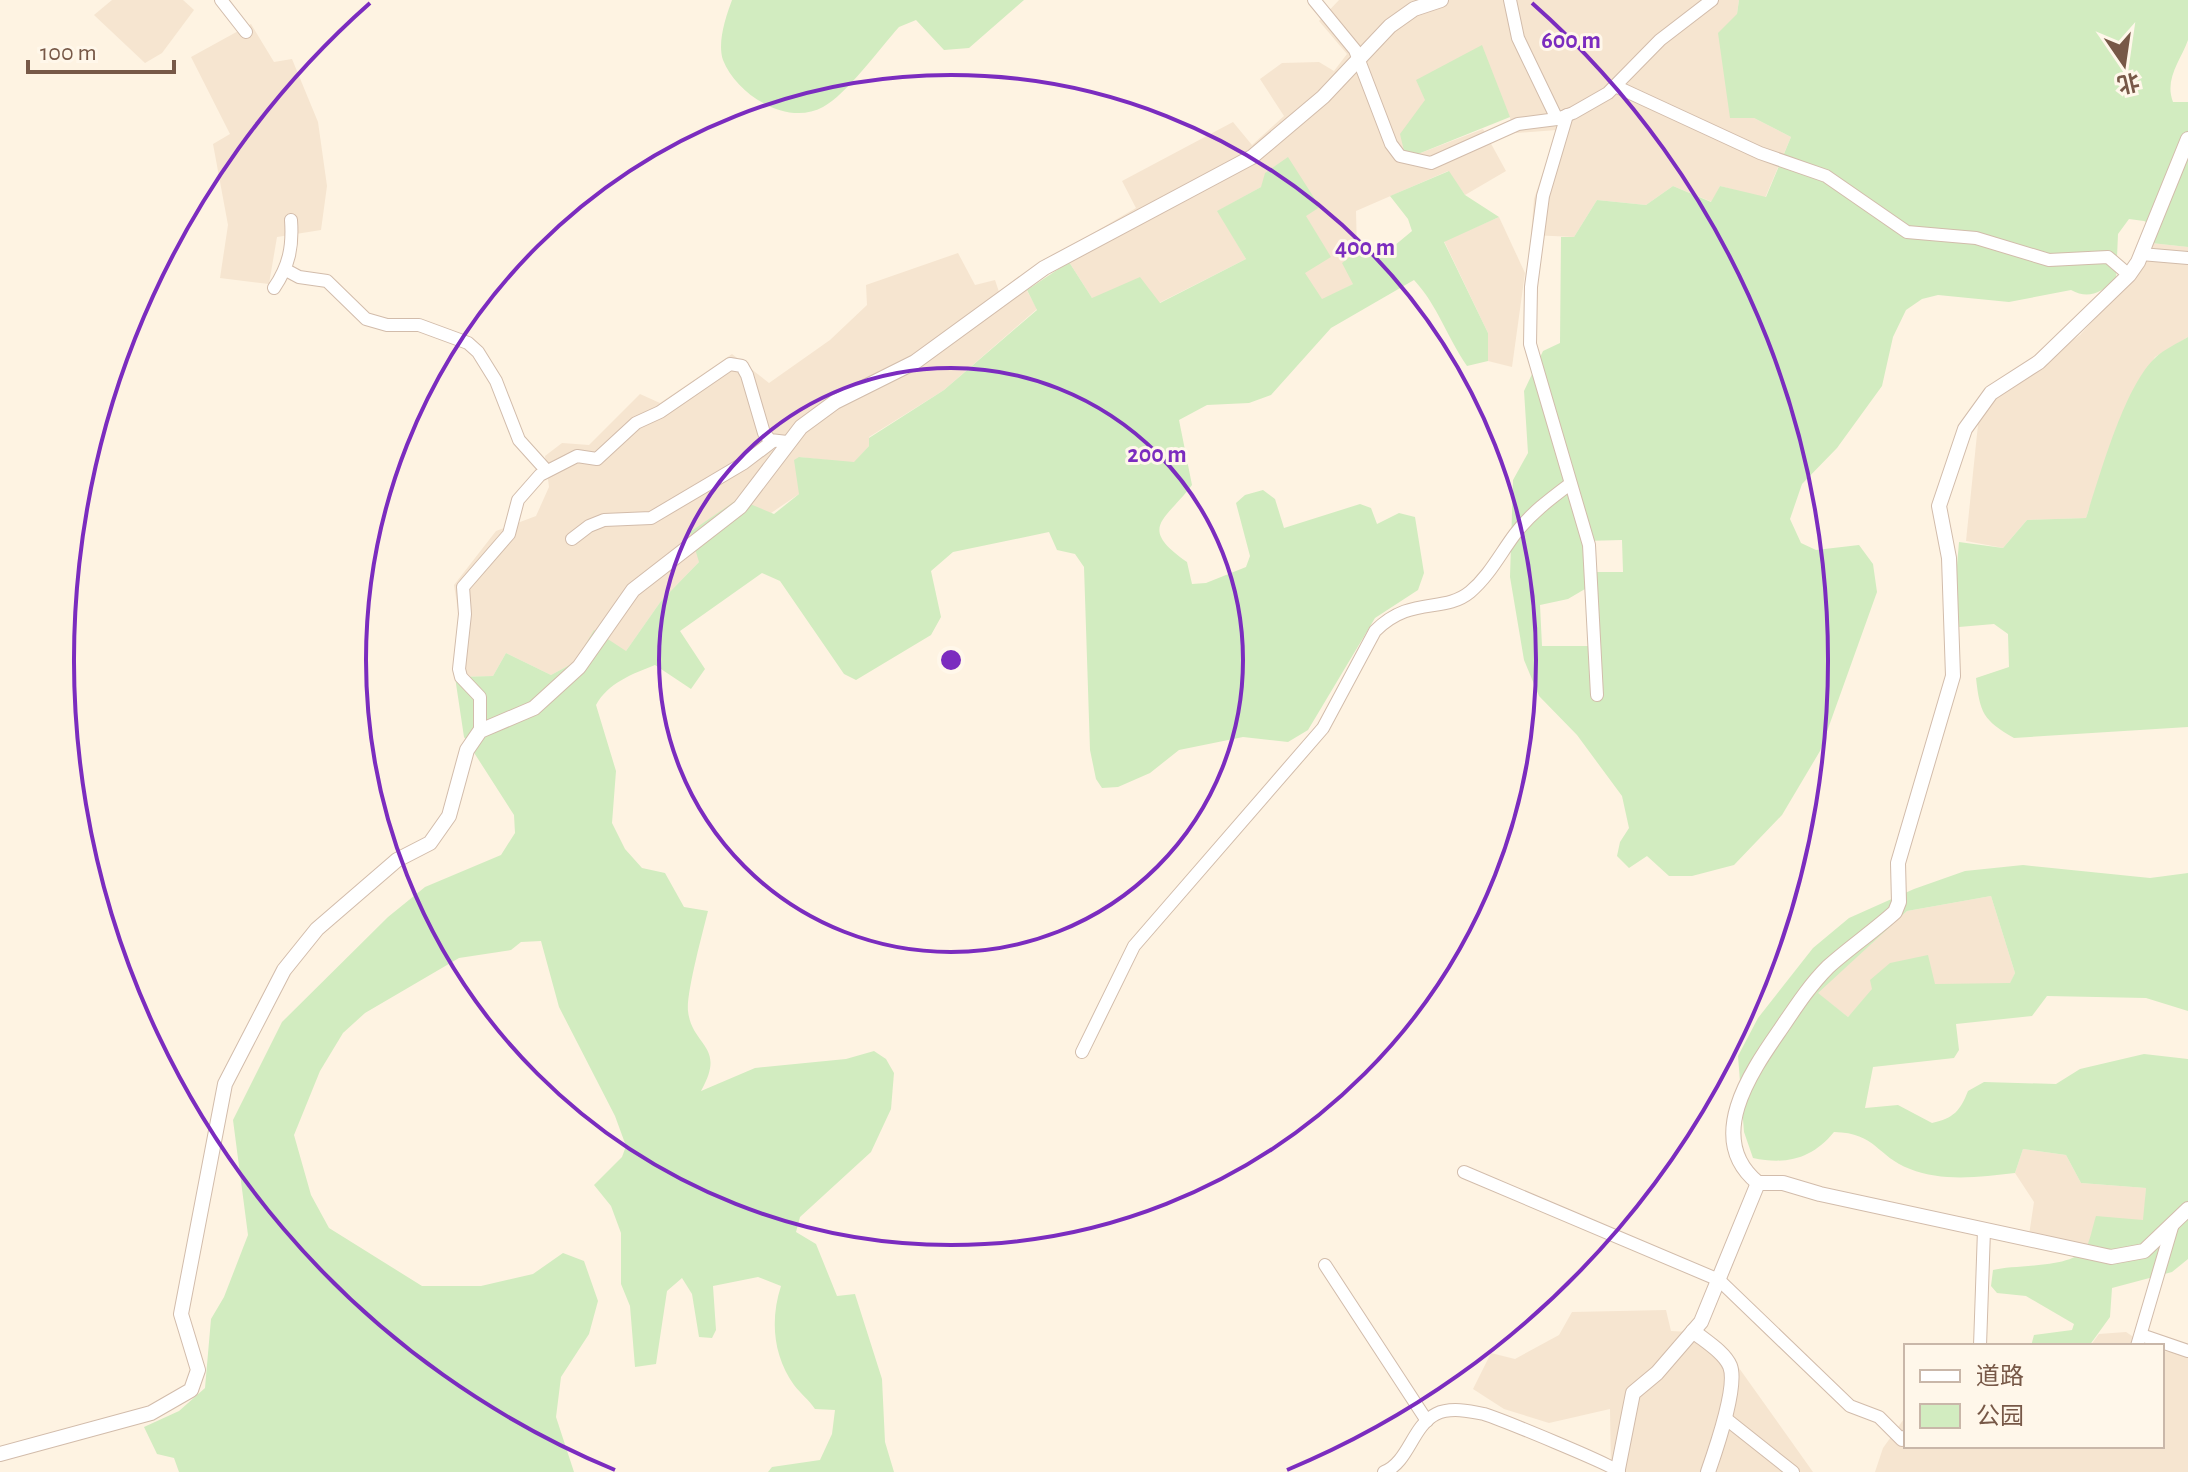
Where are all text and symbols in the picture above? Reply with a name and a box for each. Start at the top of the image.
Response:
scale bar [28,24,174,74]
north arrow [2084,24,2164,104]
text: 600 m [1541,29,1601,53]
text: 100 m [40,41,97,65]
text: 北 [2115,69,2142,97]
text: 400 m [1335,236,1395,260]
text: 200 m [1127,443,1187,467]
centre of rings [937,646,965,674]
legend [1904,1344,2164,1448]
text: 道路 [1976,1363,2024,1389]
text: 公园 [1976,1404,2024,1429]

